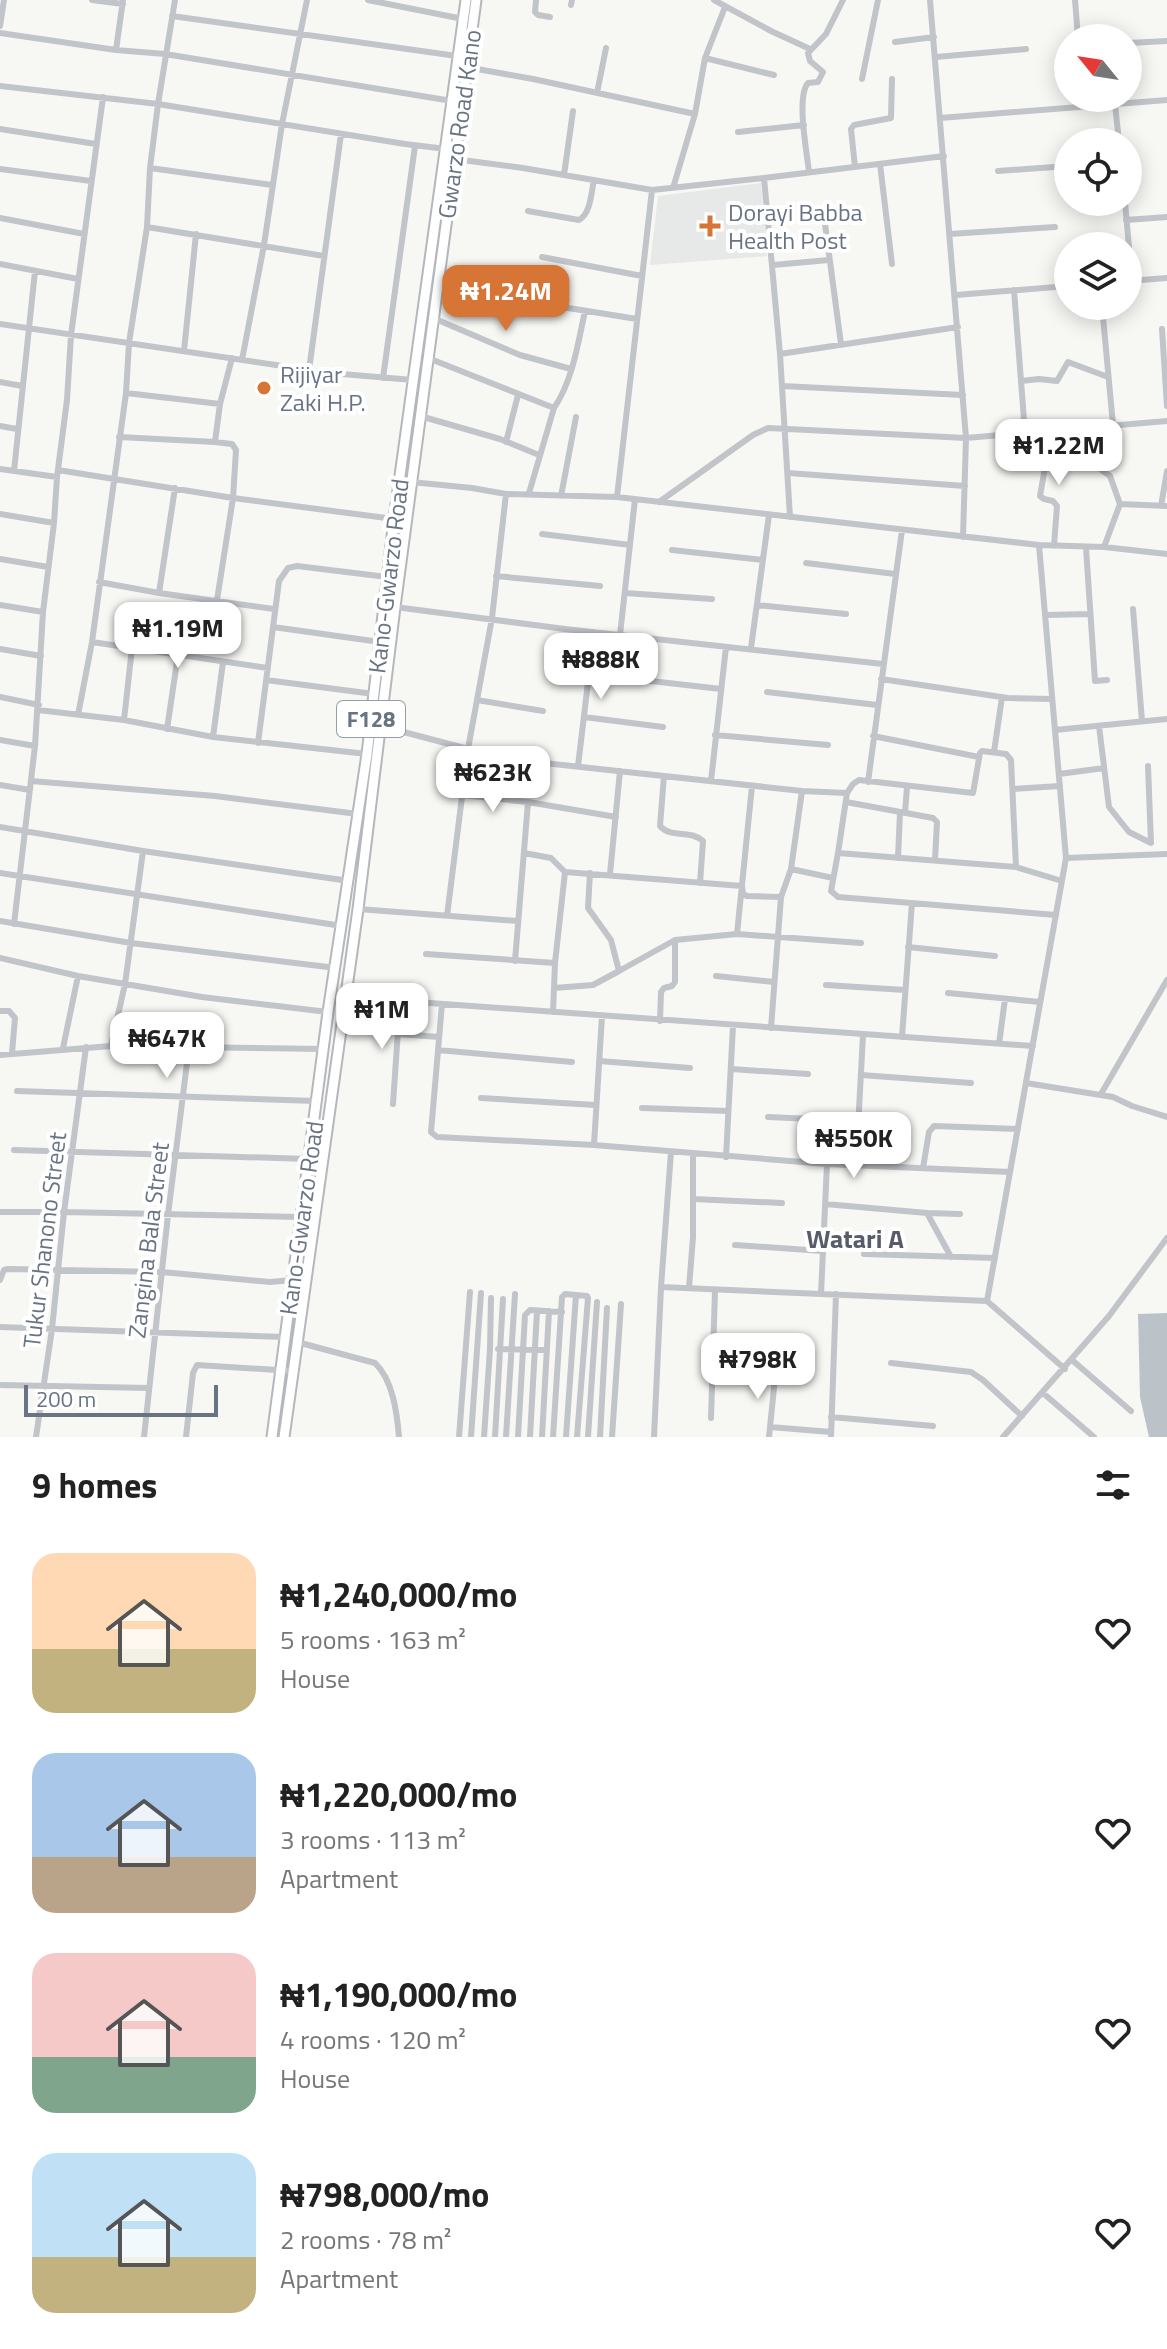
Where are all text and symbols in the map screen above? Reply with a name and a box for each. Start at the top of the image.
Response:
north arrow [1054,24,1142,112]
map controls [1054,24,1142,320]
street label: Gwarzo Road Kano [428,27,490,221]
button: locate [1054,128,1142,216]
place label: Dorayi Babba Health Post [728,194,863,258]
marker: Dorayi Babba Health Post [699,215,721,237]
button: layers [1054,232,1142,320]
pin: ₦1.24M [441,265,571,333]
text: ₦1.24M [460,271,552,310]
place label: Rijiyar Zaki H.P. [280,356,366,420]
marker: Rijiyar Zaki H.P. [255,379,273,397]
pin: ₦1.22M [994,419,1124,487]
text: ₦1.22M [1013,425,1105,464]
street label: Kano-Gwarzo Road [358,477,418,675]
pin: ₦1.19M [113,602,243,670]
text: ₦1.19M [132,608,224,647]
pin: ₦888K [545,633,657,701]
text: ₦888K [562,639,640,678]
road number: F128 [337,701,405,737]
pin: ₦623K [437,746,549,814]
text: ₦623K [454,752,532,791]
pin: ₦1M [343,983,421,1051]
text: ₦1M [354,989,410,1028]
pin: ₦647K [111,1012,223,1080]
text: ₦647K [128,1018,206,1057]
pin: ₦550K [798,1112,910,1180]
text: ₦550K [815,1118,893,1157]
street label: Kano-Gwarzo Road [270,1119,332,1317]
street label: Tukur Shanono Street [13,1129,75,1350]
street label: Zangina Bala Street [118,1139,178,1340]
district label: Watari A [806,1219,904,1258]
pin: ₦798K [702,1333,814,1401]
text: ₦798K [719,1339,797,1378]
scale bar [24,1381,218,1417]
text: 200 m [36,1382,96,1416]
text: 9 homes [32,1459,157,1511]
icon: filters [1091,1463,1135,1507]
text: ₦1,240,000/mo [280,1568,517,1620]
icon: home [96,1585,192,1681]
icon: heart [1091,1611,1135,1655]
text: 5 rooms · 163 m² [280,1620,466,1659]
text: House [280,1659,350,1698]
text: ₦1,220,000/mo [280,1768,517,1820]
icon: home [96,1785,192,1881]
icon: heart [1091,1811,1135,1855]
text: 3 rooms · 113 m² [280,1820,466,1859]
text: Apartment [280,1859,398,1898]
text: ₦1,190,000/mo [280,1968,517,2020]
icon: home [96,1985,192,2081]
icon: heart [1091,2011,1135,2055]
text: 4 rooms · 120 m² [280,2020,466,2059]
text: House [280,2059,350,2098]
text: ₦798,000/mo [280,2168,489,2220]
icon: home [96,2185,192,2281]
icon: heart [1091,2211,1135,2255]
text: 2 rooms · 78 m² [280,2220,451,2259]
text: Apartment [280,2259,398,2298]

